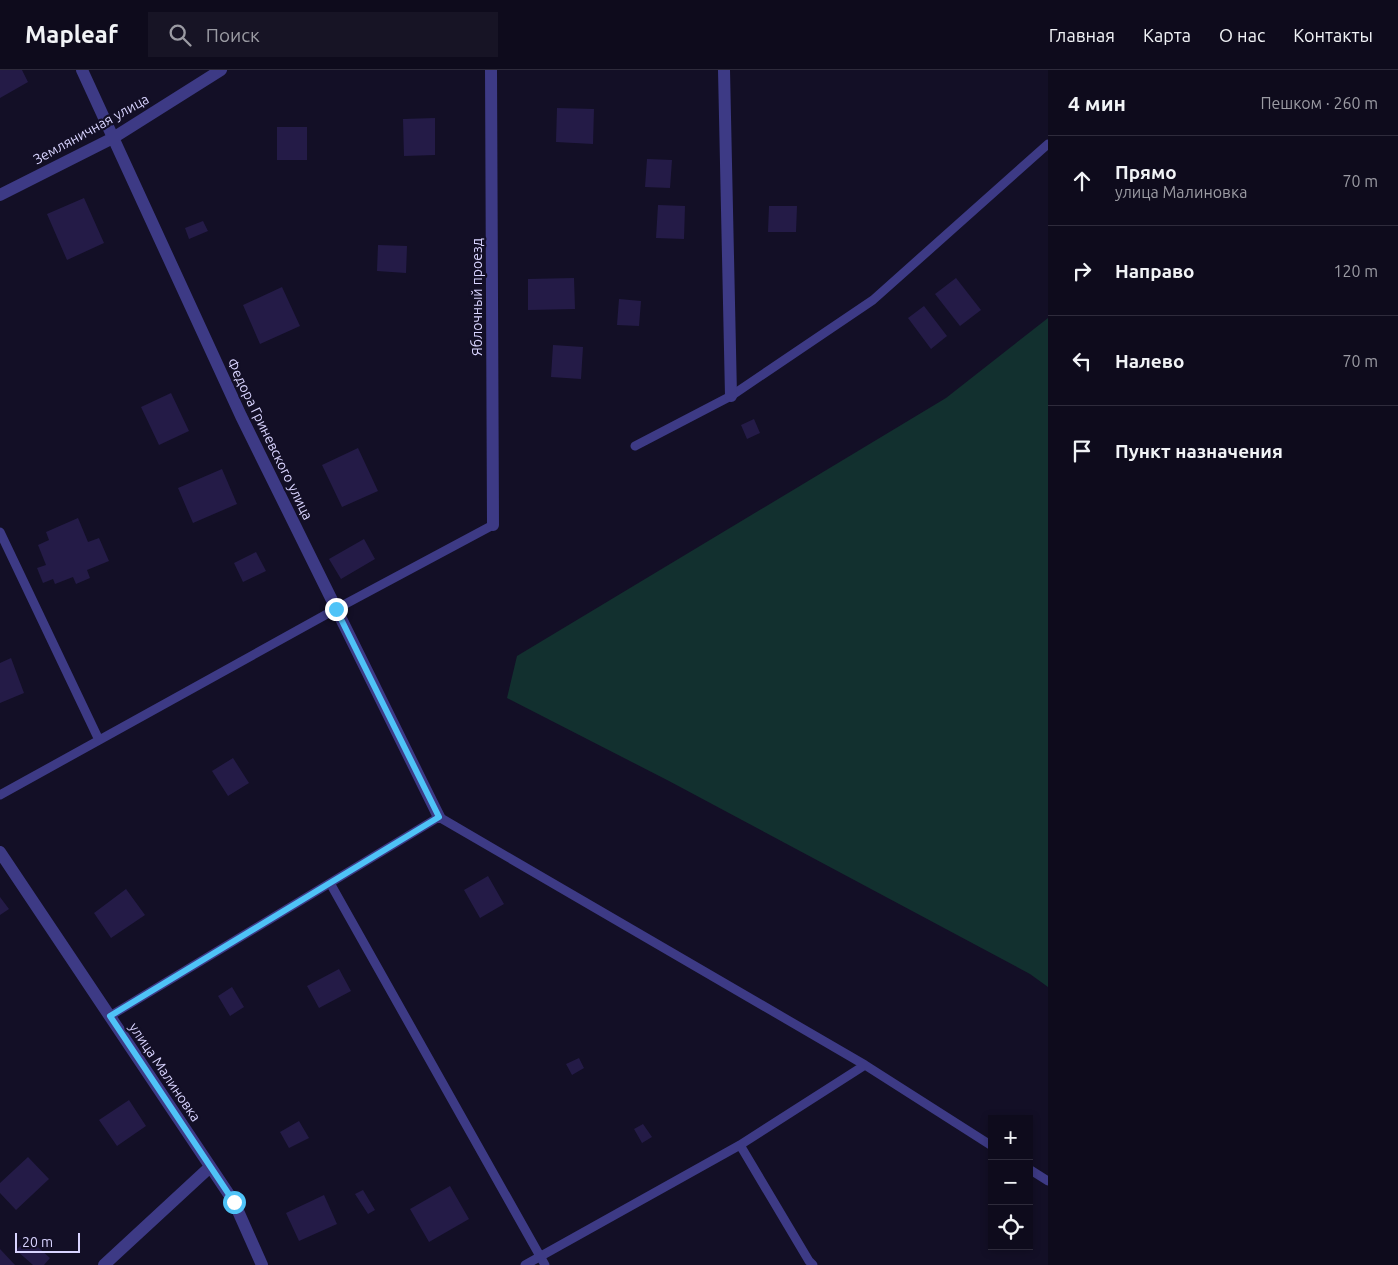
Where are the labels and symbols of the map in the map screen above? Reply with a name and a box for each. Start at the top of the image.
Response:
street label: Земляничная улица [30,91,152,167]
street label: Яблочный проезд [469,238,485,356]
street label: Федора Гриневского улица [224,356,316,522]
route end [325,598,348,621]
street label: улица Малиновка [126,1020,204,1124]
route start [223,1191,246,1214]
scale bar [15,1230,80,1253]

